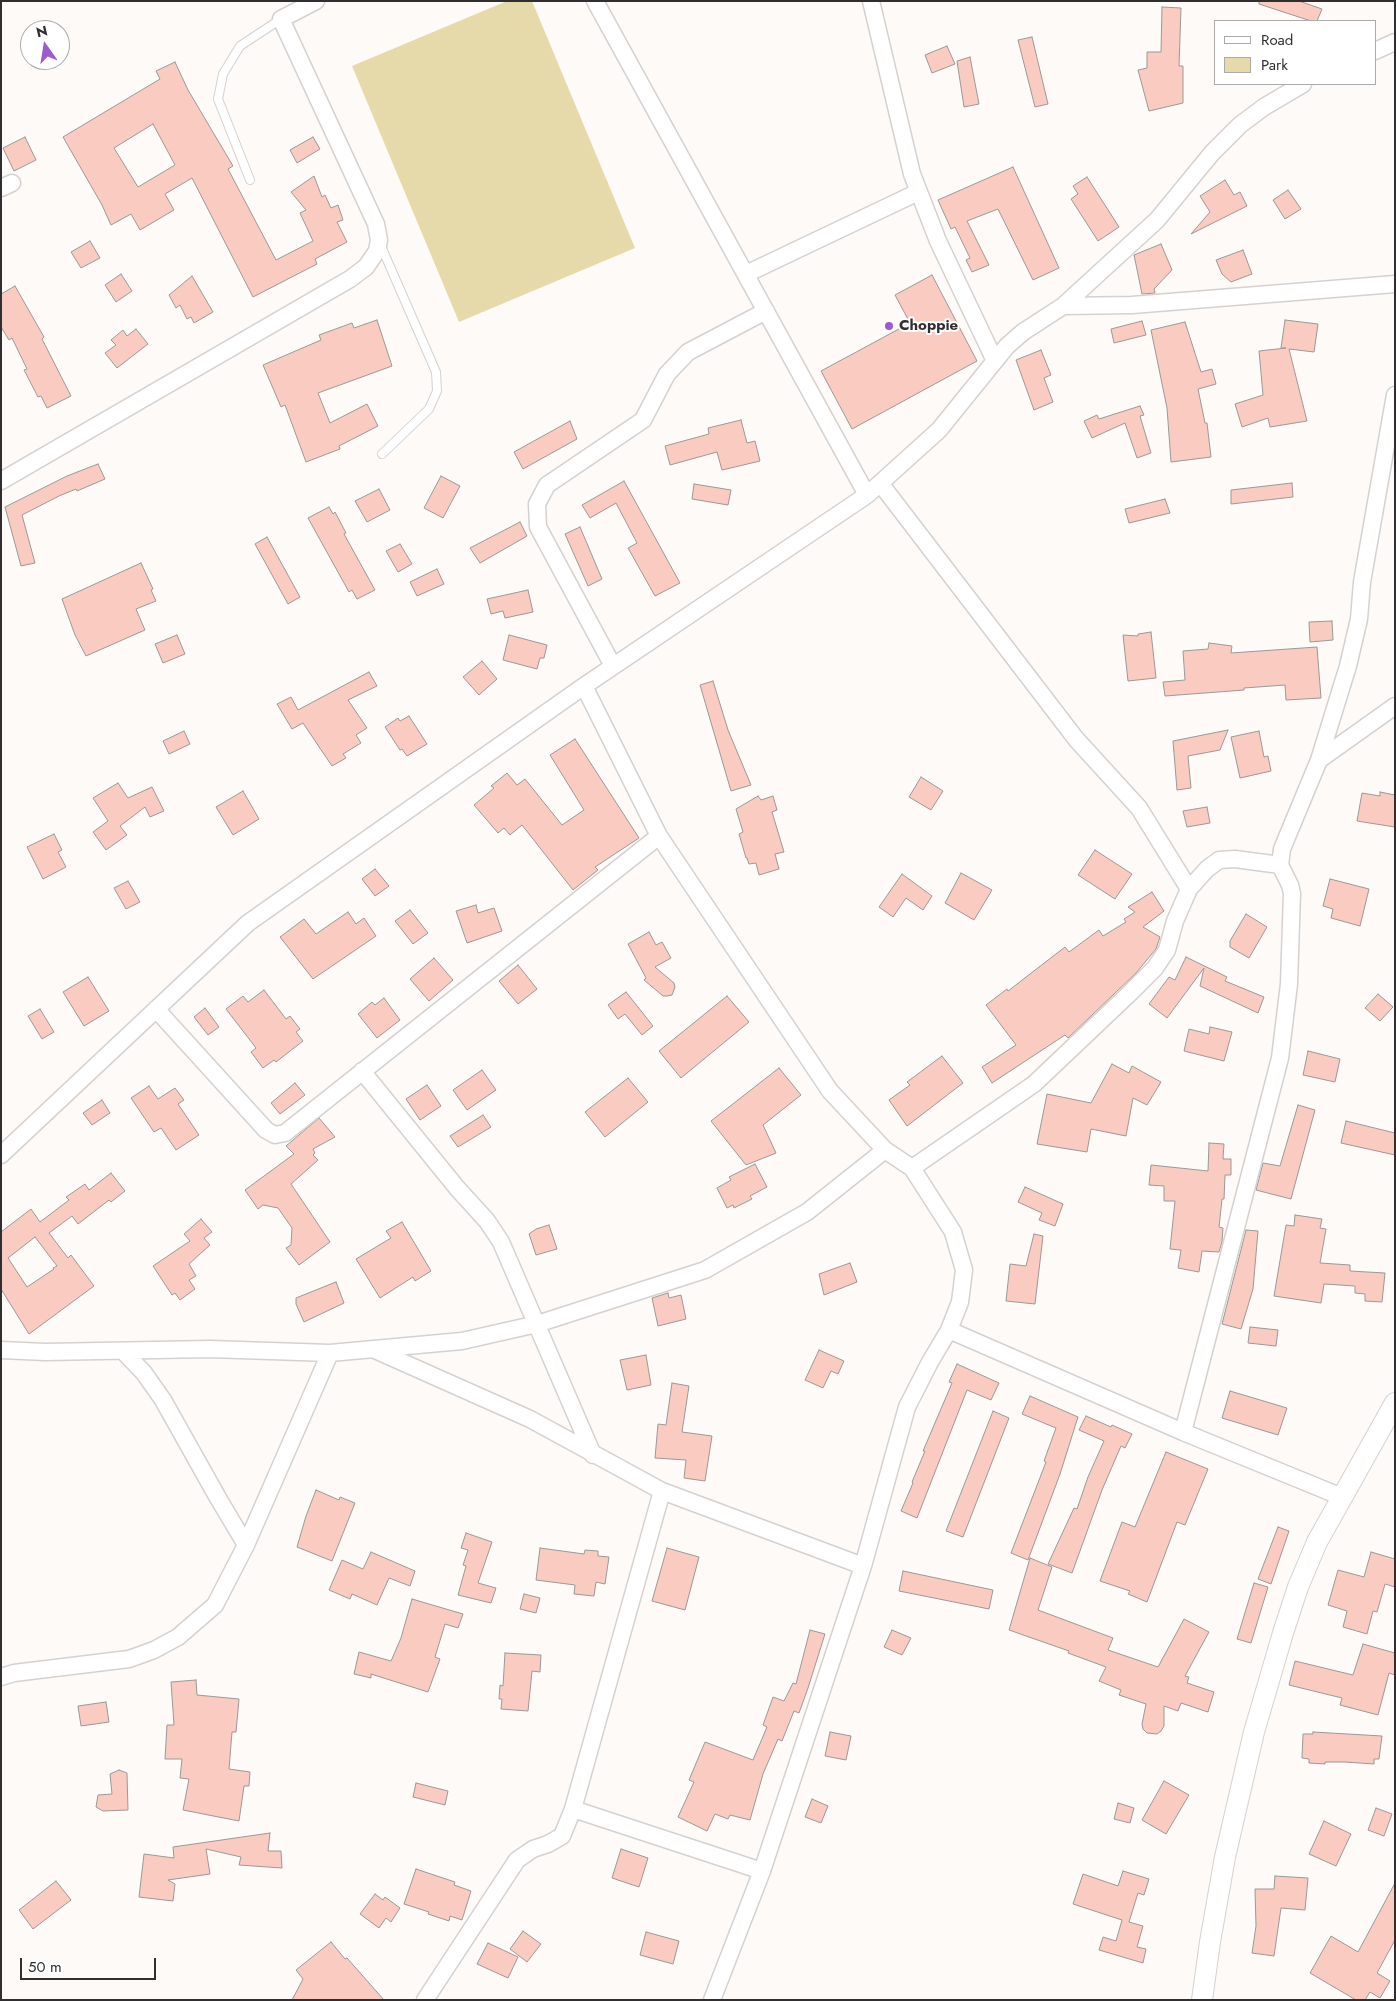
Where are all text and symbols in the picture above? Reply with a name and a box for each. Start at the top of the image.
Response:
north arrow [20,20,70,70]
text: N [34,20,50,42]
legend [1214,20,1376,85]
text: Road [1261,29,1293,51]
text: Park [1261,54,1288,76]
place label: Choppie [899,317,958,335]
marker: Choppie [883,320,895,332]
scale bar [22,1948,159,1980]
text: 50 m [28,1956,62,1978]

